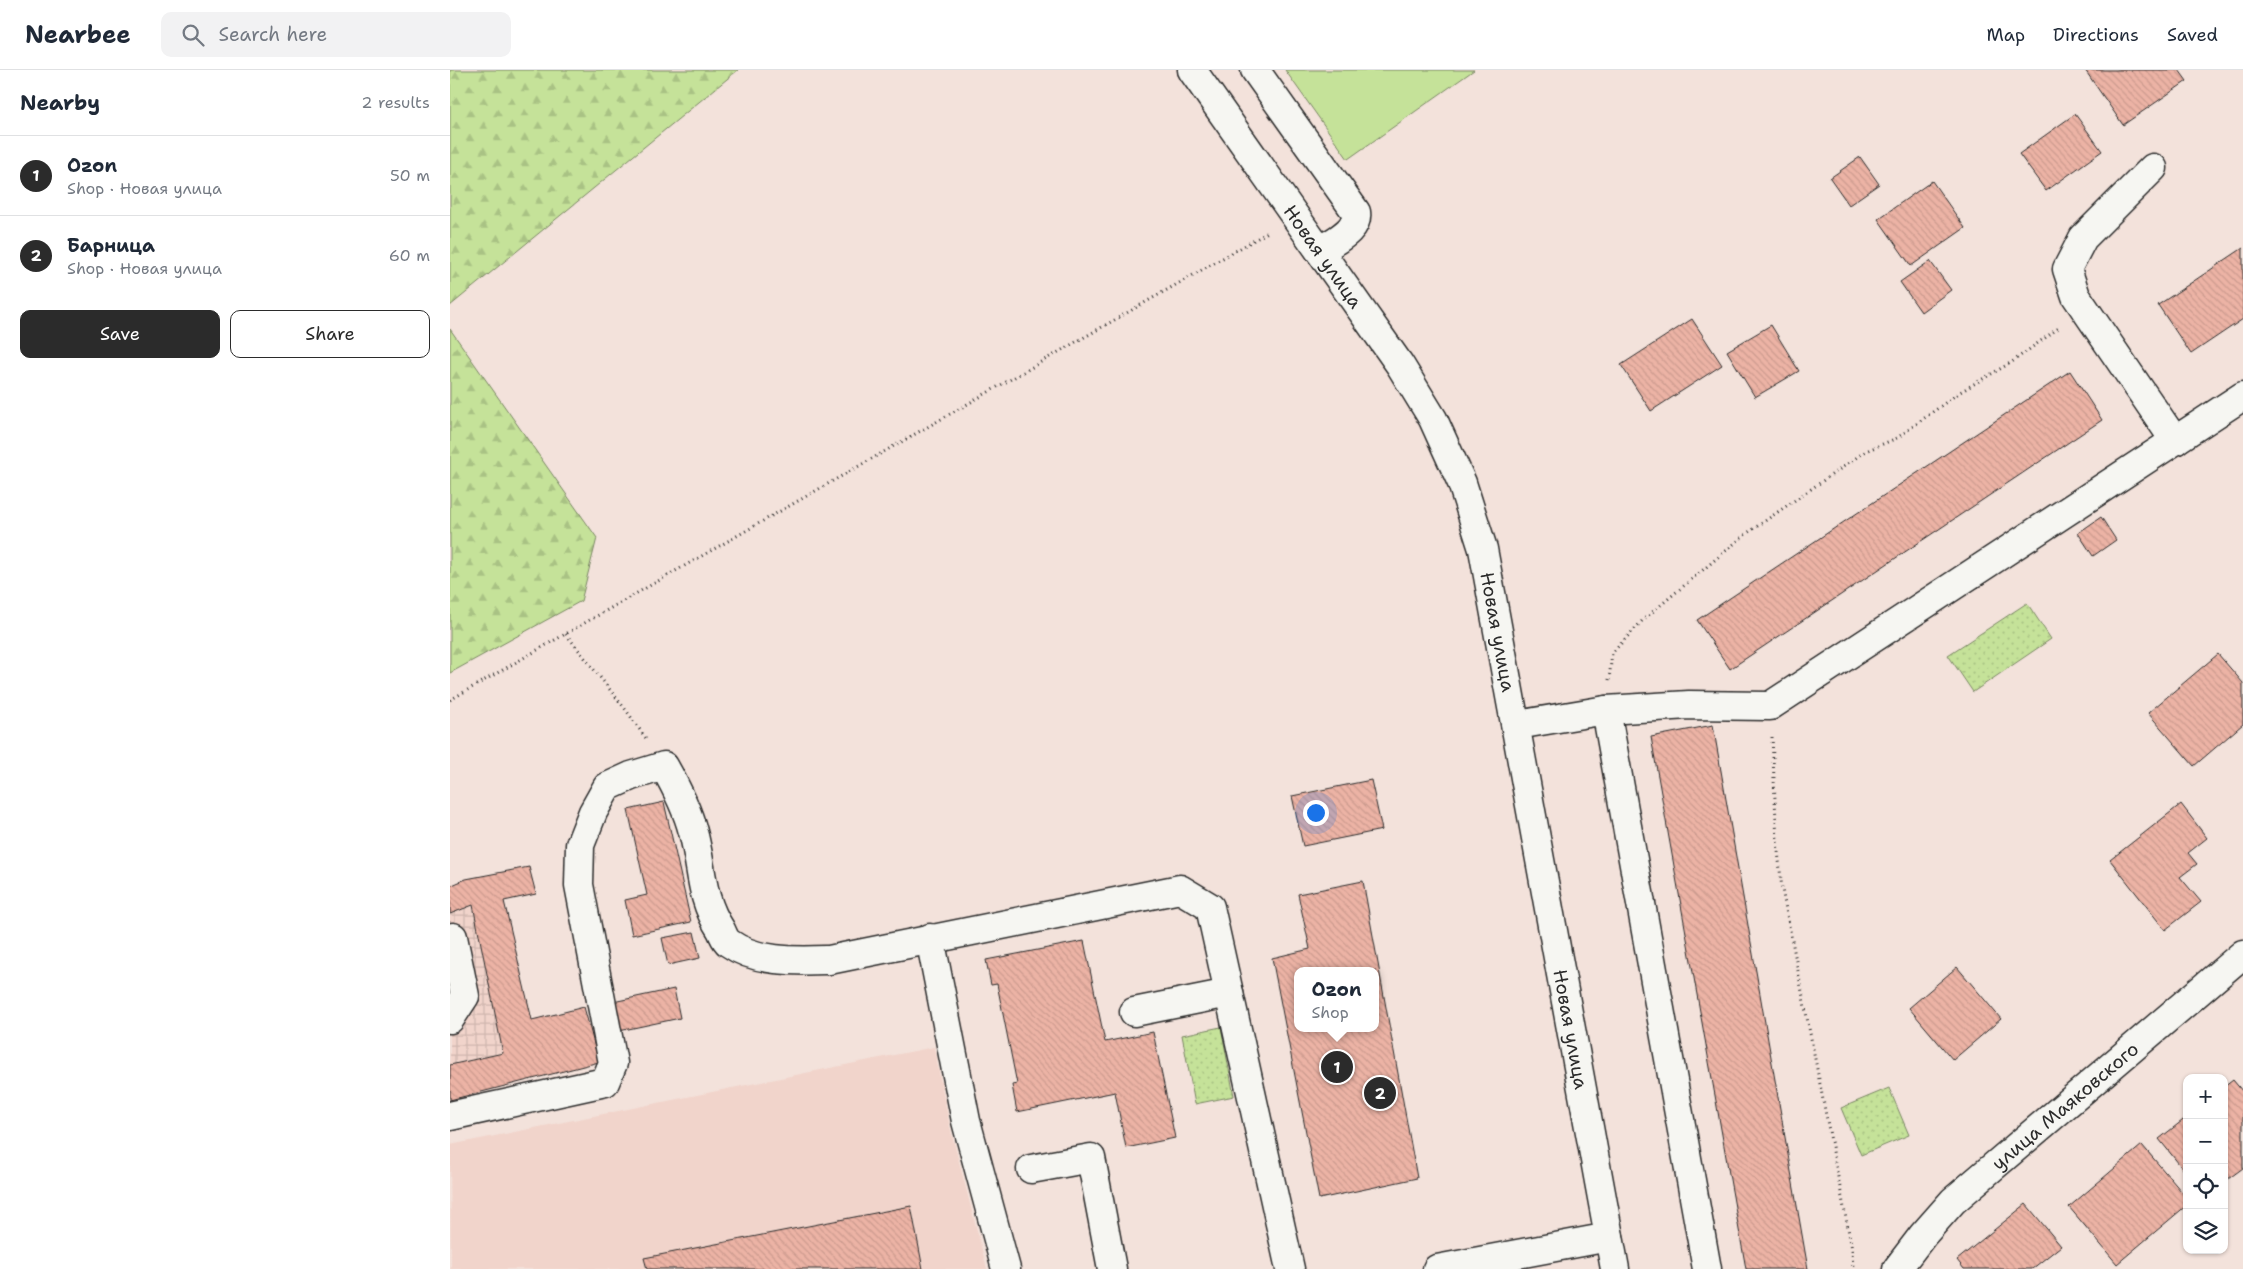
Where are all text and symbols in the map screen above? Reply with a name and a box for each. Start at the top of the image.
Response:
search box [161,12,511,57]
text: Nearbee [25,19,131,51]
icon: search [179,21,207,49]
text: Search here [219,22,327,47]
text: Map [1987,23,2025,47]
text: Directions [2053,23,2139,47]
text: Saved [2167,23,2218,47]
text: Nearby [20,89,100,117]
text: 2 results [361,92,430,113]
text: Ozon [67,153,117,178]
text: 1 [32,165,40,186]
text: 50 m [390,165,430,186]
text: Shop · Новая улица [67,178,222,199]
street label: Новая улица [1278,200,1369,313]
text: Барница [67,233,155,258]
text: 2 [30,245,42,266]
text: 60 m [389,245,430,266]
text: Shop · Новая улица [67,258,222,279]
button: Save [20,310,220,358]
button: Share [230,310,430,358]
street label: Новая улица [1475,570,1521,694]
your location [1303,800,1329,826]
popup [1294,967,1379,1032]
street label: Новая улица [1548,967,1594,1091]
text: Ozon [1311,977,1362,1002]
text: Shop [1311,1002,1349,1023]
street label: улица Маяковского [1986,1036,2143,1175]
pin: 1 [1321,1048,1353,1086]
pin: 2 [1364,1074,1396,1112]
map controls [2183,1074,2228,1254]
button: + [2183,1074,2228,1119]
button: − [2183,1119,2228,1164]
button: locate [2183,1164,2228,1209]
button: layers [2183,1209,2228,1254]

